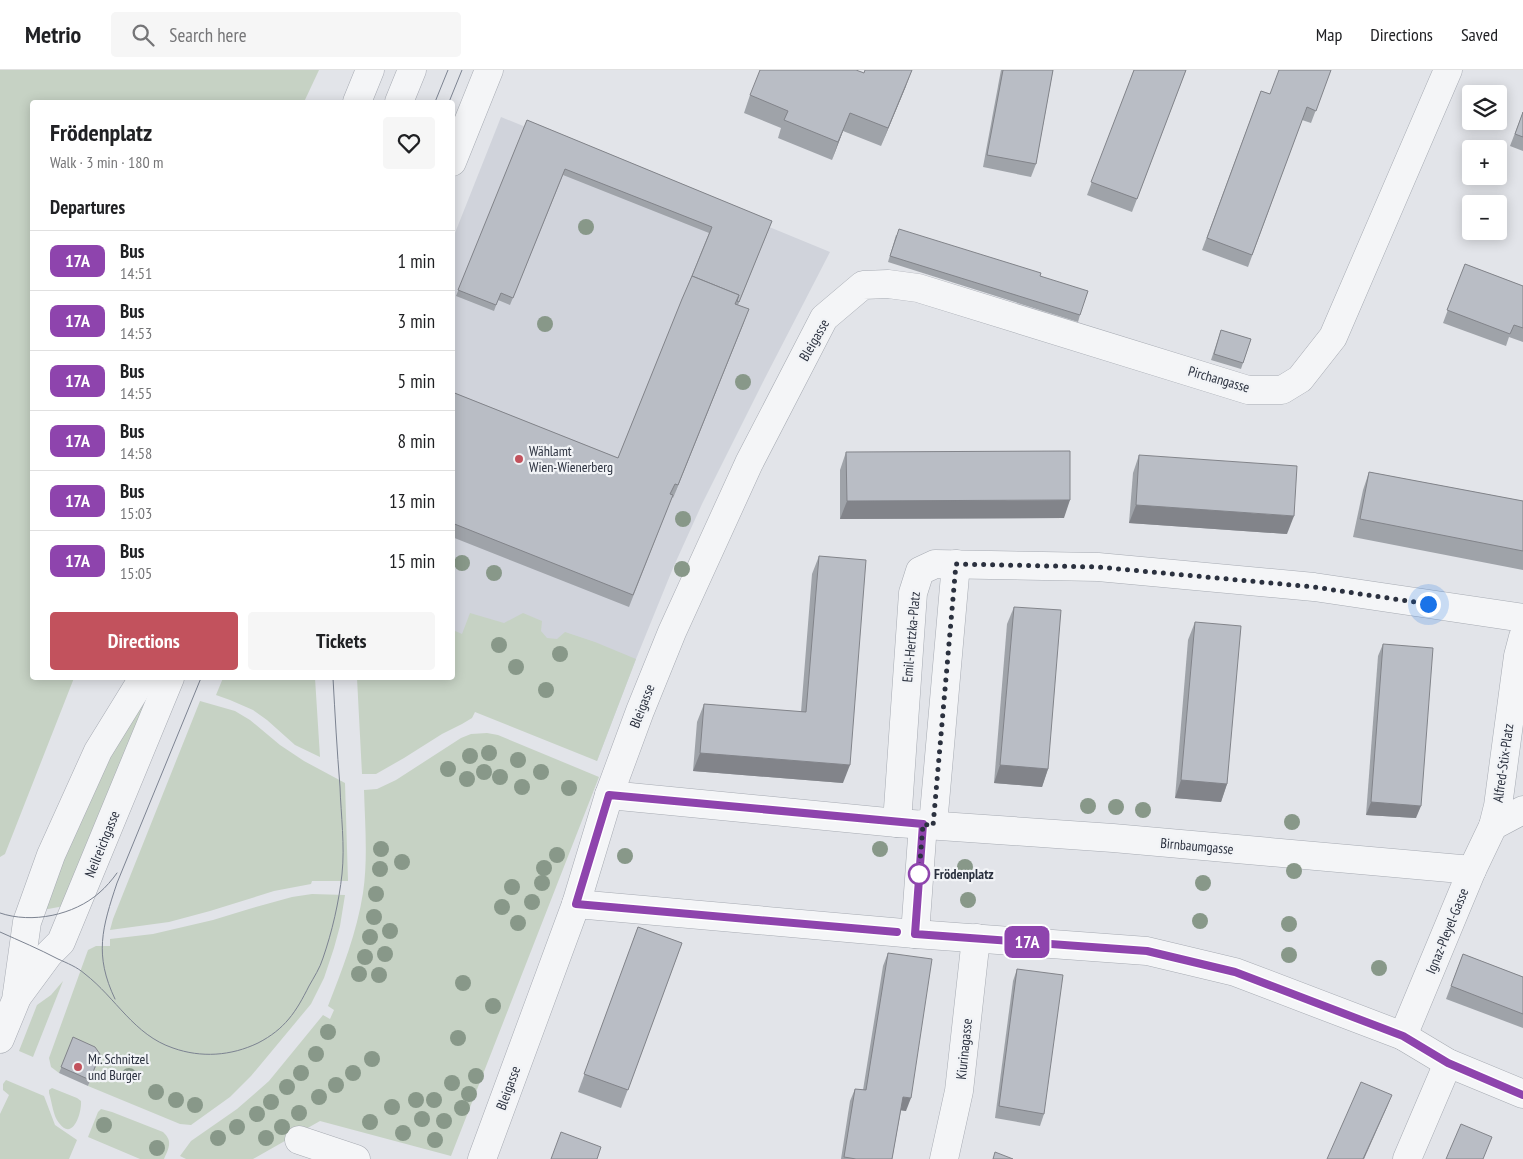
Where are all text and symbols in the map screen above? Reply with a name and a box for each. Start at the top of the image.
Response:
search box [111,12,461,57]
text: Metrio [25,19,81,50]
icon: search [129,21,157,49]
text: Search here [169,23,247,47]
text: Map [1316,23,1342,46]
text: Directions [1370,23,1433,46]
text: Saved [1461,23,1498,46]
map controls [1462,85,1507,240]
button: layers [1462,85,1507,130]
text: Frödenplatz [50,117,152,148]
button: heart [383,117,435,169]
button: + [1462,140,1507,185]
text: Walk · 3 min · 180 m [50,152,163,172]
text: Departures [50,195,125,219]
button: − [1462,195,1507,240]
text: Bus [120,239,144,263]
text: 17A [65,249,90,272]
text: 1 min [398,249,435,273]
text: 14:51 [120,263,152,283]
text: Bus [120,299,144,323]
text: 17A [65,309,90,332]
text: 3 min [398,309,435,333]
street label: Bleigasse [795,316,833,364]
text: 14:53 [120,323,152,343]
text: Bus [120,359,144,383]
street label: Pirchangasse [1186,362,1252,396]
text: 17A [65,369,90,392]
text: 5 min [398,369,435,393]
text: 14:55 [120,383,152,403]
text: Bus [120,419,144,443]
text: 17A [65,429,90,452]
text: 8 min [398,429,435,453]
place label: Wählamt Wien-Wienerberg [529,442,613,476]
text: 14:58 [120,443,152,463]
marker: Wählamt Wien-Wienerberg [513,453,525,465]
text: Bus [120,479,144,503]
text: 17A [65,489,90,512]
text: 13 min [389,489,435,513]
text: 15:03 [120,503,152,523]
text: Bus [120,539,144,563]
text: 17A [65,549,90,572]
text: 15 min [389,549,435,573]
text: 15:05 [120,563,152,583]
street label: Emil-Hertzka-Platz [898,591,924,683]
your location [1416,592,1441,617]
button: Directions [50,612,238,670]
button: Tickets [248,612,435,670]
street label: Bleigasse [625,681,659,731]
street label: Alfred-Stix-Platz [1489,722,1517,804]
street label: Neilreichgasse [80,808,124,880]
street label: Birnbaumgasse [1160,834,1235,858]
marker: Frödenplatz [908,863,930,885]
place label: Frödenplatz [934,865,994,883]
street label: Ignaz-Pleyel-Gasse [1422,885,1472,977]
line badge: 17A [998,926,1056,958]
text: 17A [1014,930,1040,953]
street label: Kiurinagasse [952,1017,976,1081]
place label: Mr. Schnitzel und Burger [88,1050,149,1084]
marker: Mr. Schnitzel und Burger [72,1061,84,1073]
street label: Bleigasse [492,1063,524,1112]

